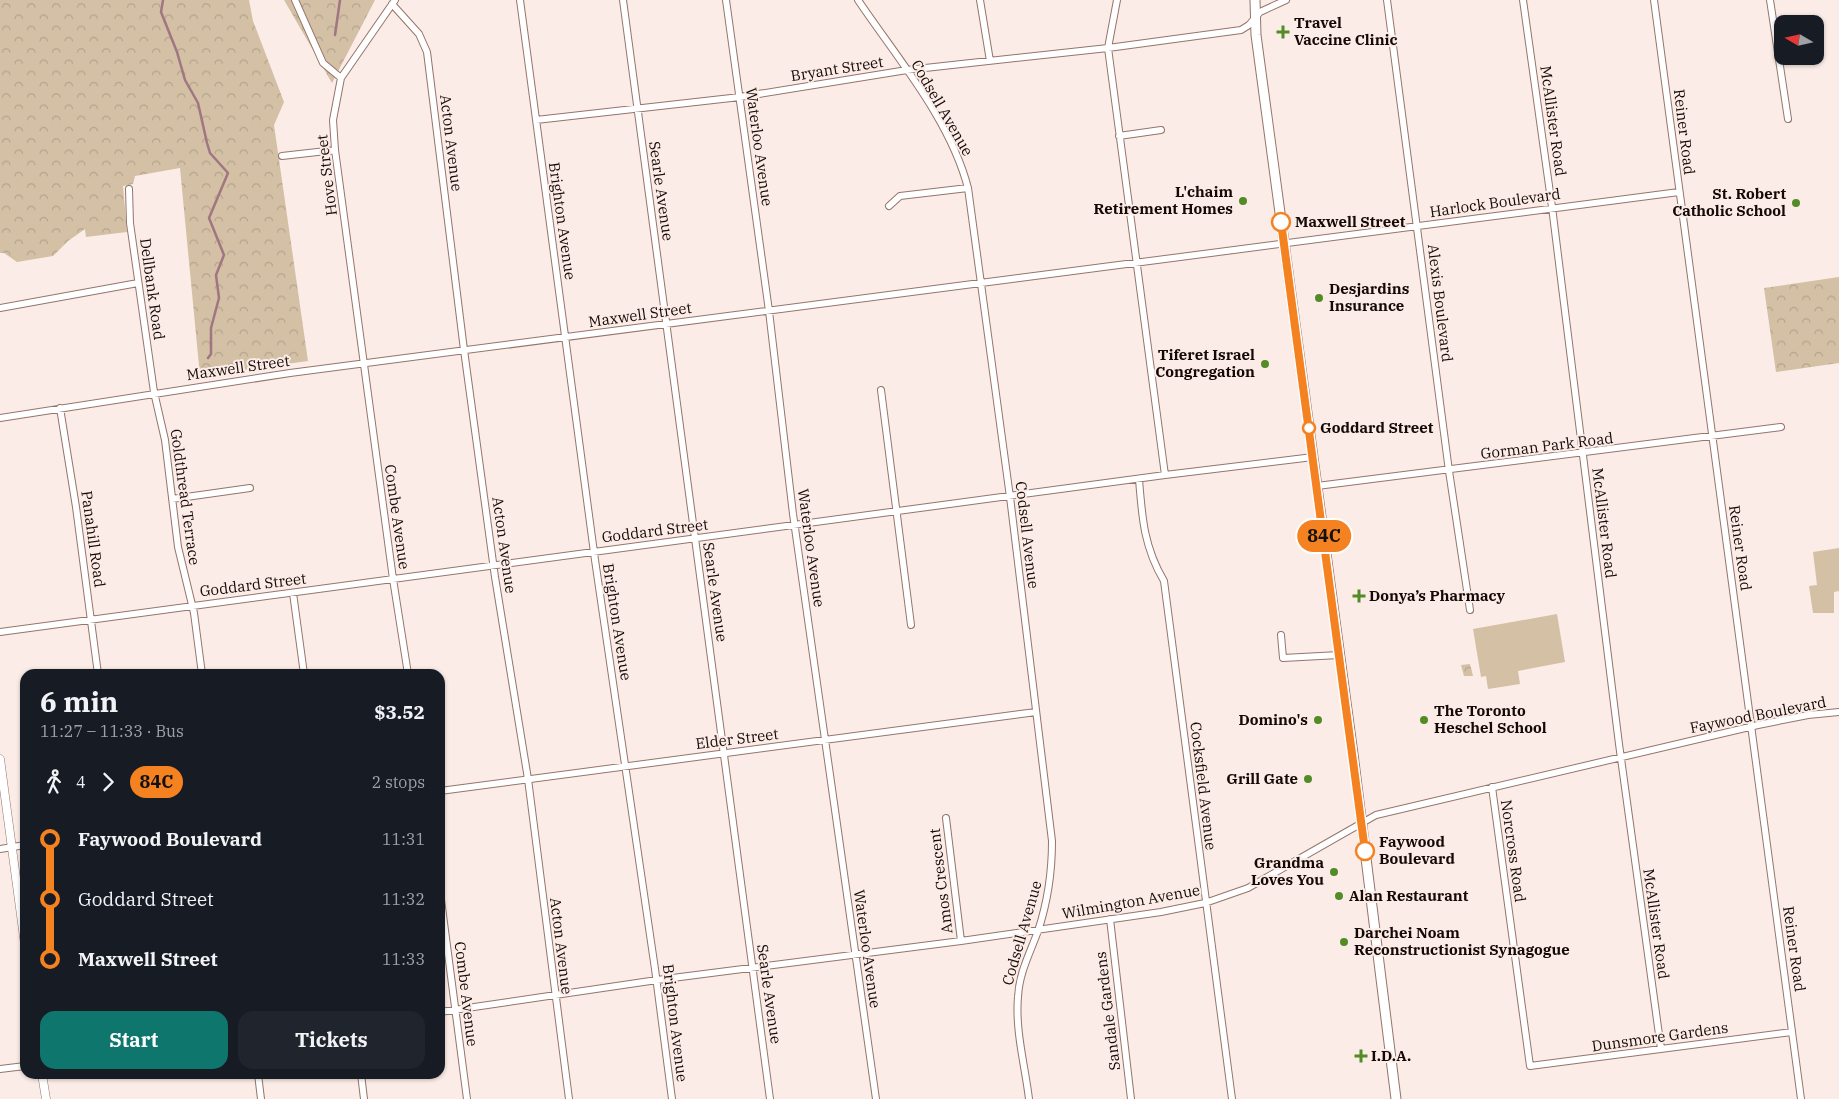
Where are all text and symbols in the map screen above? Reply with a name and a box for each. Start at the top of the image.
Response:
place label: Travel Vaccine Clinic [1294,13,1398,49]
north arrow [1774,15,1824,65]
map controls [1774,15,1824,65]
marker: Travel Vaccine Clinic [1276,25,1290,39]
street label: Bryant Street [789,52,885,85]
street label: Codsell Avenue [907,56,978,159]
street label: McAllister Road [1536,65,1571,177]
street label: Waterloo Avenue [742,86,777,207]
street label: Reiner Road [1670,88,1699,176]
street label: Acton Avenue [436,93,467,192]
street label: Hove Street [312,133,341,217]
street label: Searle Avenue [645,140,678,242]
street label: Brighton Avenue [545,161,580,281]
place label: L'chaim Retirement Homes [1094,182,1233,218]
street label: Harlock Boulevard [1428,184,1562,221]
place label: St. Robert Catholic School [1672,184,1786,220]
marker: L'chaim Retirement Homes [1237,195,1249,207]
marker: St. Robert Catholic School [1790,197,1802,209]
marker: Maxwell Street [1271,212,1291,232]
place label: Maxwell Street [1295,212,1406,231]
street label: Dellbank Road [136,237,169,341]
street label: Alexis Boulevard [1424,243,1457,363]
place label: Desjardins Insurance [1329,279,1409,315]
marker: Desjardins Insurance [1313,292,1325,304]
street label: Maxwell Street [587,298,693,331]
place label: Tiferet Israel Congregation [1155,345,1255,381]
street label: Maxwell Street [185,351,291,384]
marker: Tiferet Israel Congregation [1259,358,1271,370]
place label: Goddard Street [1320,418,1434,437]
marker: Goddard Street [1302,421,1316,435]
street label: Goldthread Terrace [167,428,204,566]
street label: Gorman Park Road [1480,428,1614,463]
street label: Combe Avenue [381,463,414,571]
street label: McAllister Road [1588,467,1621,579]
street label: Codsell Avenue [1011,480,1043,590]
street label: Waterloo Avenue [794,487,829,608]
street label: Panahill Road [77,489,110,589]
street label: Acton Avenue [488,495,521,595]
street label: Reiner Road [1725,504,1756,592]
street label: Goddard Street [601,515,709,546]
line badge: 84C [1295,520,1353,552]
text: 84C [1307,524,1341,547]
street label: Searle Avenue [699,541,732,643]
street label: Brighton Avenue [599,562,636,682]
street label: Goddard Street [199,569,307,600]
place label: Donya’s Pharmacy [1369,586,1506,605]
marker: Donya’s Pharmacy [1353,590,1365,602]
text: 6 min [40,683,118,720]
street label: Faywood Boulevard [1688,692,1828,737]
text: $3.52 [374,700,425,724]
place label: The Toronto Heschel School [1434,701,1547,737]
place label: Domino's [1238,710,1308,729]
marker: Domino's [1312,714,1324,726]
marker: The Toronto Heschel School [1418,714,1430,726]
text: 11:27 – 11:33 · Bus [40,721,184,741]
street label: Cocksfield Avenue [1186,721,1221,851]
street label: Elder Street [694,724,780,753]
icon: walk [40,768,68,796]
icon: forward [94,768,122,796]
place label: Grill Gate [1226,769,1298,788]
text: 84C [140,770,173,793]
text: 4 [76,772,86,792]
text: 2 stops [372,772,425,792]
marker: Grill Gate [1302,773,1314,785]
street label: Norcross Road [1497,798,1530,903]
text: Faywood Boulevard [78,827,262,851]
street label: Amos Crescent [925,827,956,935]
text: 11:31 [382,829,425,849]
place label: Faywood Boulevard [1379,832,1455,868]
marker: Faywood Boulevard [1355,841,1375,861]
place label: Grandma Loves You [1251,853,1324,889]
marker: Grandma Loves You [1328,866,1340,878]
street label: McAllister Road [1639,868,1674,980]
street label: Codsell Avenue [998,878,1046,987]
street label: Wilmington Avenue [1060,880,1201,923]
place label: Alan Restaurant [1349,886,1469,905]
text: Goddard Street [78,887,214,911]
street label: Waterloo Avenue [850,888,885,1009]
text: 11:32 [382,889,425,909]
marker: Alan Restaurant [1333,890,1345,902]
street label: Acton Avenue [546,896,577,995]
street label: Reiner Road [1779,905,1810,993]
place label: Darchei Noam Reconstructionist Synagogue [1354,923,1570,959]
marker: Darchei Noam Reconstructionist Synagogue [1338,936,1350,948]
street label: Combe Avenue [451,940,482,1048]
street label: Searle Avenue [753,943,786,1045]
text: Maxwell Street [78,947,218,971]
text: 11:33 [382,949,425,969]
street label: Sandale Gardens [1091,950,1124,1072]
street label: Brighton Avenue [659,963,692,1083]
button: Start [40,1011,228,1069]
button: Tickets [238,1011,425,1069]
street label: Dunsmore Gardens [1590,1018,1729,1055]
place label: I.D.A. [1371,1046,1411,1065]
marker: I.D.A. [1355,1050,1367,1062]

